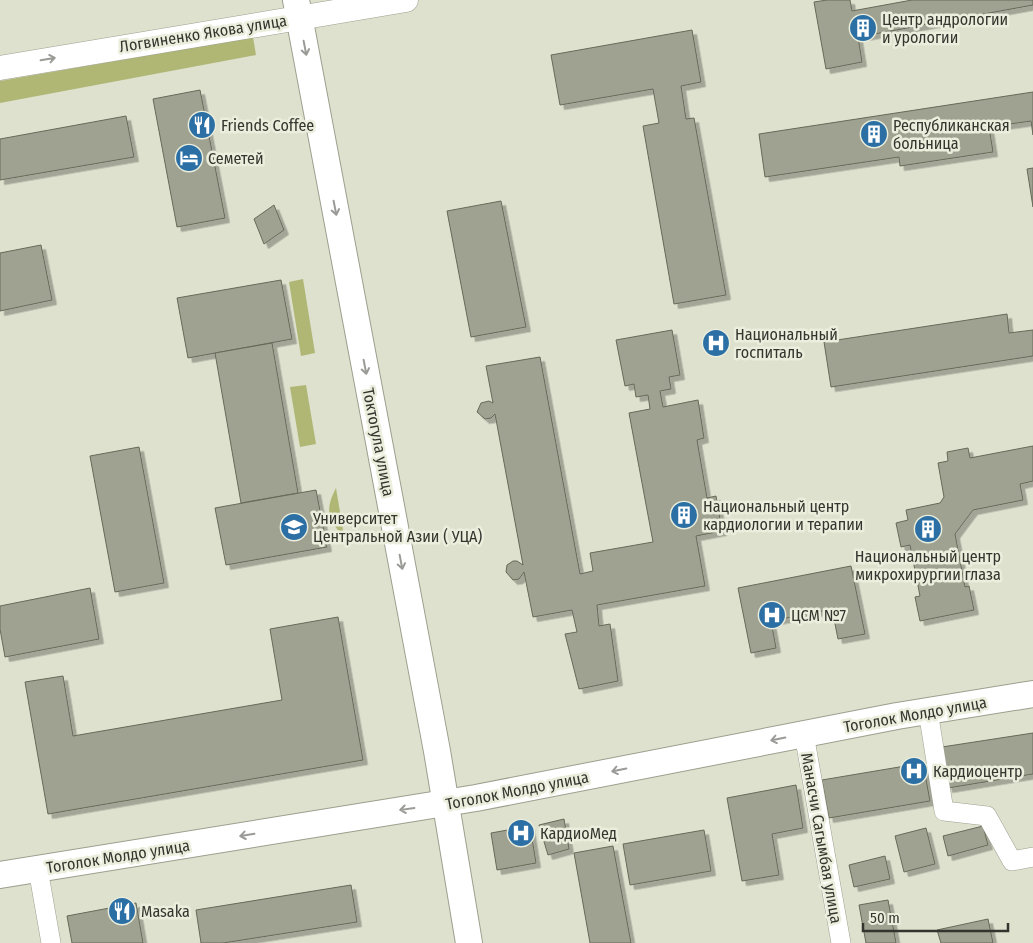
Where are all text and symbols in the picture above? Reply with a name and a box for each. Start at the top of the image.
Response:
place label: Центр андрологии и урологии [882,10,1008,47]
street label: Логвиненко Якова улица [118,11,288,56]
building icon: Центр андрологии и урологии [848,13,878,43]
one-way arrow [301,40,311,56]
one-way arrow [40,54,56,64]
restaurant icon: Friends Coffee [187,110,217,140]
place label: Friends Coffee [221,116,314,135]
place label: Республиканская больница [893,116,1010,153]
building icon: Республиканская больница [859,119,889,149]
hotel icon: Семетей [174,143,204,173]
place label: Семетей [208,149,264,168]
one-way arrow [331,199,340,215]
place label: Национальный госпиталь [735,325,838,362]
hospital icon: Национальный госпиталь [701,328,731,358]
one-way arrow [360,359,370,375]
street label: Токтогула улица [359,386,398,498]
place label: Национальный центр кардиологии и терапии [703,497,863,534]
building icon: Национальный центр кардиологии и терапии [669,500,699,530]
place label: Университет Центральной Азии ( УЦА) [312,509,483,546]
school or university icon: Университет Центральной Азии ( УЦА) [279,512,309,542]
building icon: Национальный центр микрохирургии глаза [913,514,943,544]
place label: Национальный центр микрохирургии глаза [855,547,1001,584]
one-way arrow [397,553,406,569]
hospital icon: ЦСМ №7 [757,600,787,630]
place label: ЦСМ №7 [791,606,847,625]
street label: Тоголок Молдо улица [842,693,988,736]
one-way arrow [771,734,787,744]
street label: Манасчи Сагымбая улица [797,751,846,925]
hospital icon: Кардиоцентр [899,756,929,786]
place label: Кардиоцентр [933,762,1022,781]
one-way arrow [611,766,627,776]
street label: Тоголок Молдо улица [444,767,590,814]
one-way arrow [400,804,416,814]
hospital icon: КардиоМед [506,818,536,848]
place label: КардиоМед [540,824,617,843]
one-way arrow [239,830,255,840]
street label: Тоголок Молдо улица [45,836,191,877]
restaurant icon: Masaka [107,896,137,926]
scale bar [863,900,1008,932]
place label: Masaka [141,902,190,921]
text: 50 m [870,909,900,927]

